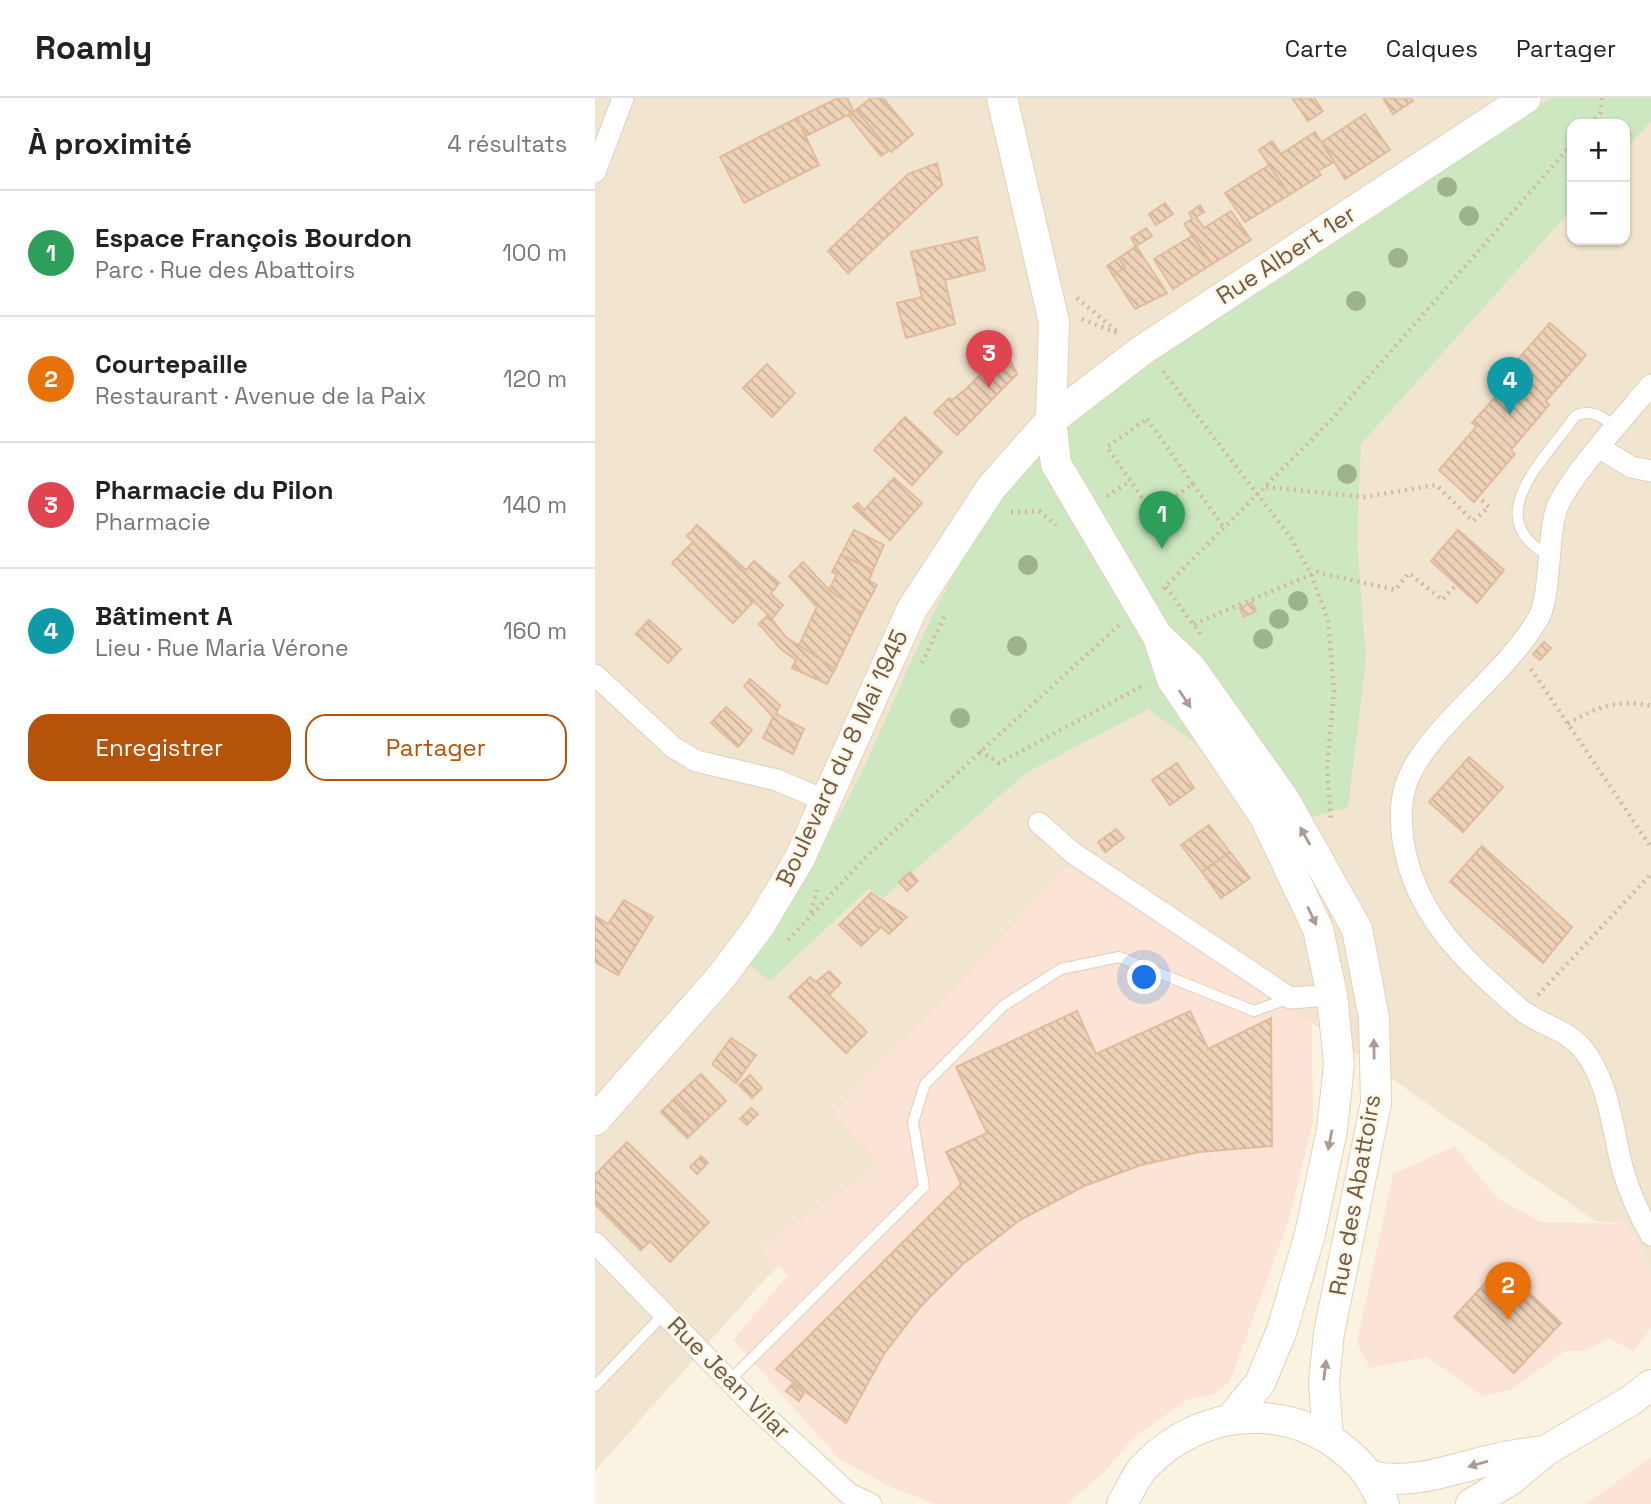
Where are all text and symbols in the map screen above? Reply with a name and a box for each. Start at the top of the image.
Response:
text: Roamly [35,27,152,69]
text: Carte [1285,33,1348,64]
text: Calques [1386,33,1478,64]
text: Partager [1516,33,1616,64]
map controls [1567,119,1630,245]
button: + [1567,119,1630,182]
text: À proximité [28,124,192,163]
text: 4 résultats [447,129,567,159]
button: − [1567,182,1630,245]
street label: Rue Albert 1er [1210,198,1361,311]
text: Espace François Bourdon [95,221,412,255]
text: 1 [46,238,56,268]
text: 100 m [502,238,567,268]
text: Parc · Rue des Abattoirs [95,255,355,285]
pin: 3 [966,330,1012,388]
text: Courtepaille [95,347,248,381]
pin: 4 [1487,357,1533,415]
text: 2 [44,364,58,394]
text: 120 m [503,364,567,394]
text: Restaurant · Avenue de la Paix [95,381,427,411]
text: Pharmacie du Pilon [95,473,333,507]
text: 3 [44,490,58,520]
text: 140 m [503,490,567,520]
pin: 1 [1139,491,1185,549]
text: Pharmacie [95,507,211,537]
text: Bâtiment A [95,599,233,633]
text: 4 [44,616,58,646]
text: 160 m [503,616,567,646]
street label: Boulevard du 8 Mai 1945 [768,624,915,891]
text: Lieu · Rue Maria Vérone [95,633,349,663]
one-way arrow [1179,689,1192,708]
button: Enregistrer [28,714,291,781]
button: Partager [305,714,567,781]
one-way arrow [1299,827,1311,846]
one-way arrow [1306,906,1318,926]
your location [1127,960,1161,994]
one-way arrow [1369,1038,1380,1060]
street label: Rue des Abattoirs [1322,1092,1387,1298]
one-way arrow [1325,1129,1336,1151]
pin: 2 [1485,1262,1531,1320]
street label: Rue Jean Vilar [661,1309,798,1446]
one-way arrow [1320,1358,1331,1380]
one-way arrow [1467,1459,1488,1469]

